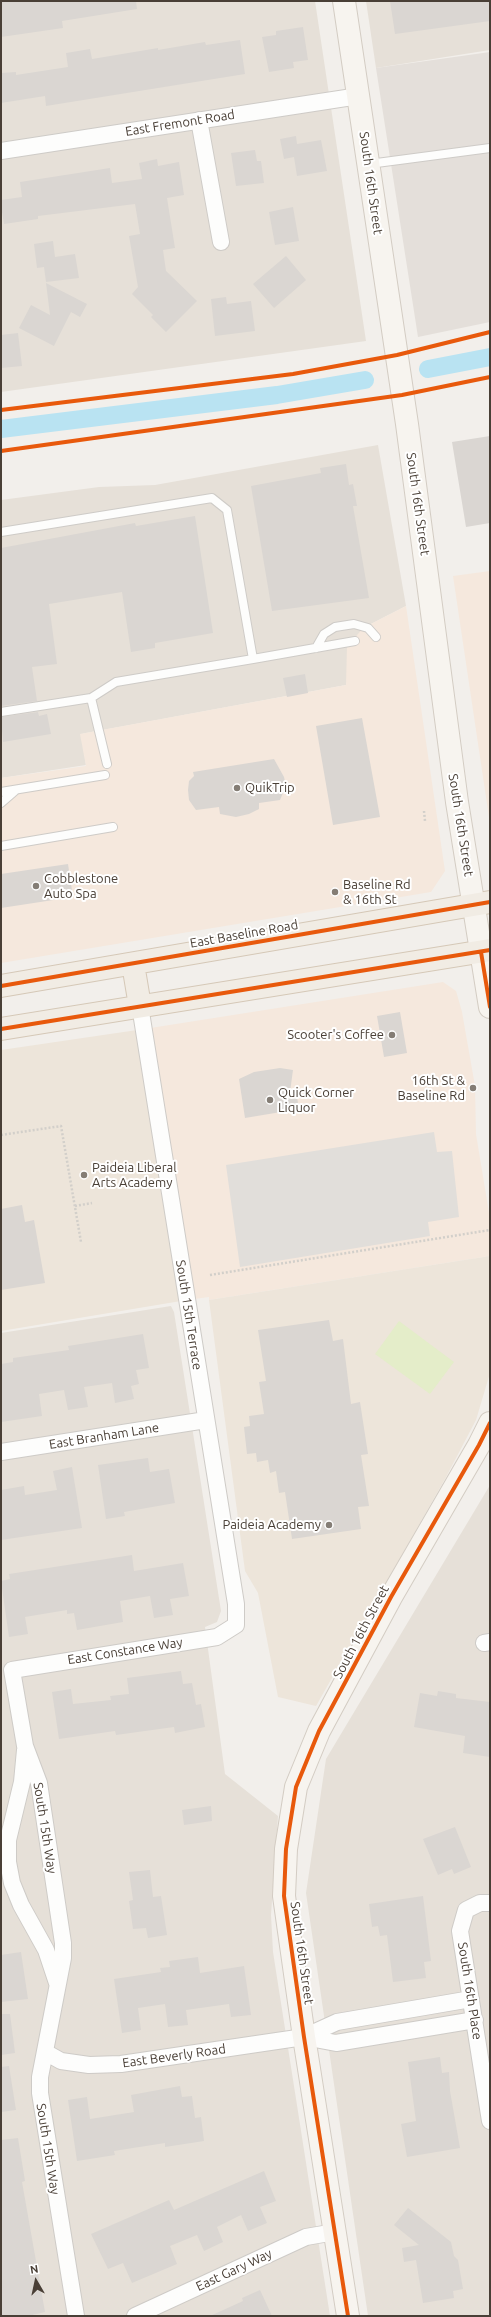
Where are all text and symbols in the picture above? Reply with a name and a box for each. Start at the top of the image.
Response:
street label: East Fremont Road [124,107,236,139]
street label: South 16th Street [356,131,386,235]
street label: South 16th Street [403,452,433,556]
street label: South 16th Street [445,773,477,877]
place label: QuikTrip [245,780,295,796]
marker: QuikTrip [232,783,242,793]
place label: Cobblestone Auto Spa [44,871,118,902]
place label: Baseline Rd & 16th St [343,877,411,908]
marker: Cobblestone Auto Spa [31,881,41,891]
marker: Baseline Rd & 16th St [330,887,340,897]
street label: East Baseline Road [189,917,299,951]
place label: Scooter's Coffee [287,1027,384,1043]
marker: Scooter's Coffee [387,1030,397,1040]
place label: 16th St & Baseline Rd [397,1073,465,1104]
marker: 16th St & Baseline Rd [468,1083,478,1093]
place label: Quick Corner Liquor [278,1085,354,1116]
marker: Quick Corner Liquor [265,1095,275,1105]
place label: Paideia Liberal Arts Academy [92,1160,177,1191]
marker: Paideia Liberal Arts Academy [79,1170,89,1180]
street label: South 15th Terrace [173,1259,205,1371]
street label: East Branham Lane [48,1420,160,1452]
place label: Paideia Academy [223,1517,321,1533]
marker: Paideia Academy [324,1520,334,1530]
street label: South 16th Street [330,1583,392,1681]
street label: East Constance Way [66,1634,184,1668]
street label: South 15th Way [30,1781,60,1875]
street label: South 16th Street [287,1901,317,2005]
street label: South 16th Place [455,1941,485,2041]
street label: East Beverly Road [121,2041,227,2071]
street label: South 15th Way [33,2102,63,2196]
street label: East Gary Way [193,2246,275,2294]
north arrow [16,2261,56,2301]
text: N [29,2263,39,2276]

